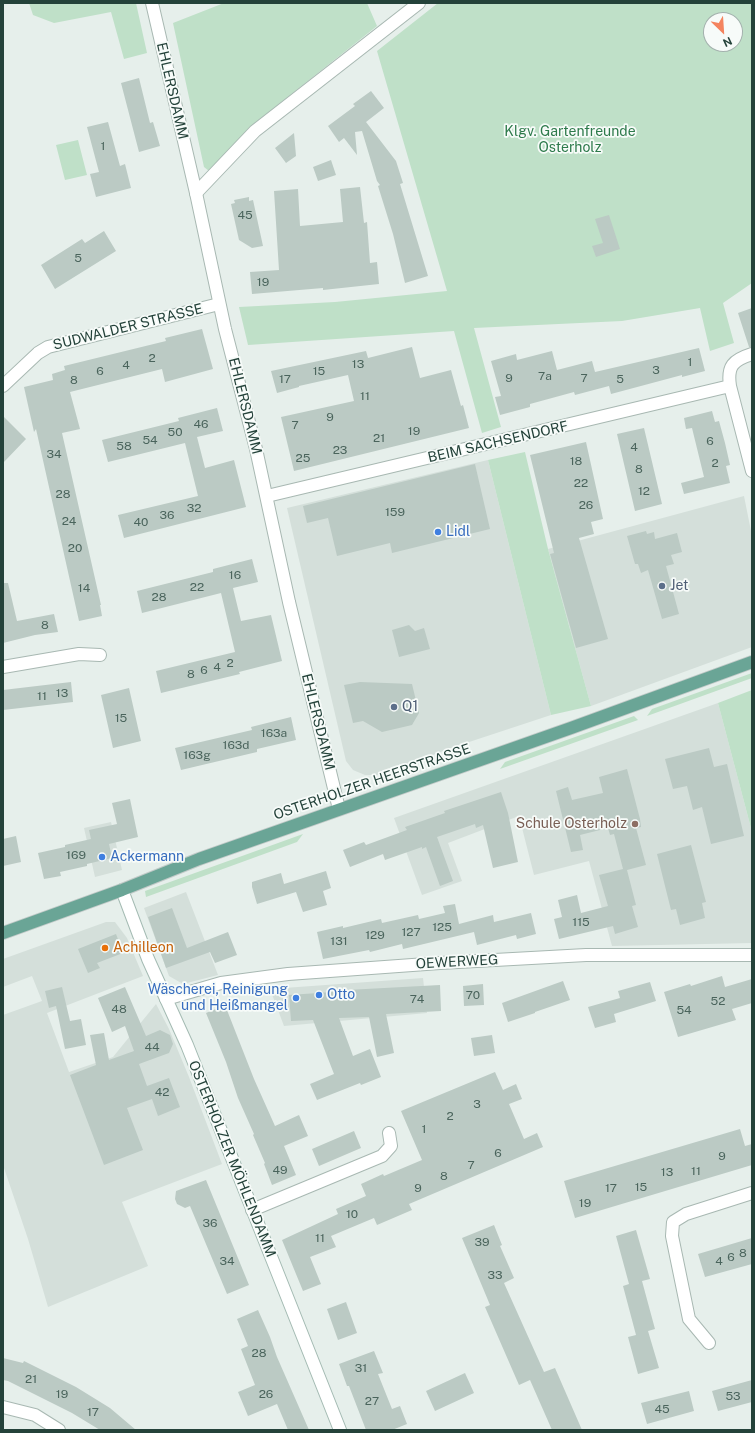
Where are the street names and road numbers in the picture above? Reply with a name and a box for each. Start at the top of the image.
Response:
street label: EHLERSDAMM [153,41,191,141]
street label: SUDWALDER STRASSE [51,300,205,354]
street label: EHLERSDAMM [225,356,265,456]
street label: BEIM SACHSENDORF [426,418,570,466]
street label: EHLERSDAMM [298,672,338,772]
street label: OSTERHOLZER HEERSTRASSE [271,740,473,824]
street label: OEWERWEG [415,951,499,973]
street label: OSTERHOLZER MÖHLENDAMM [185,1058,279,1260]

